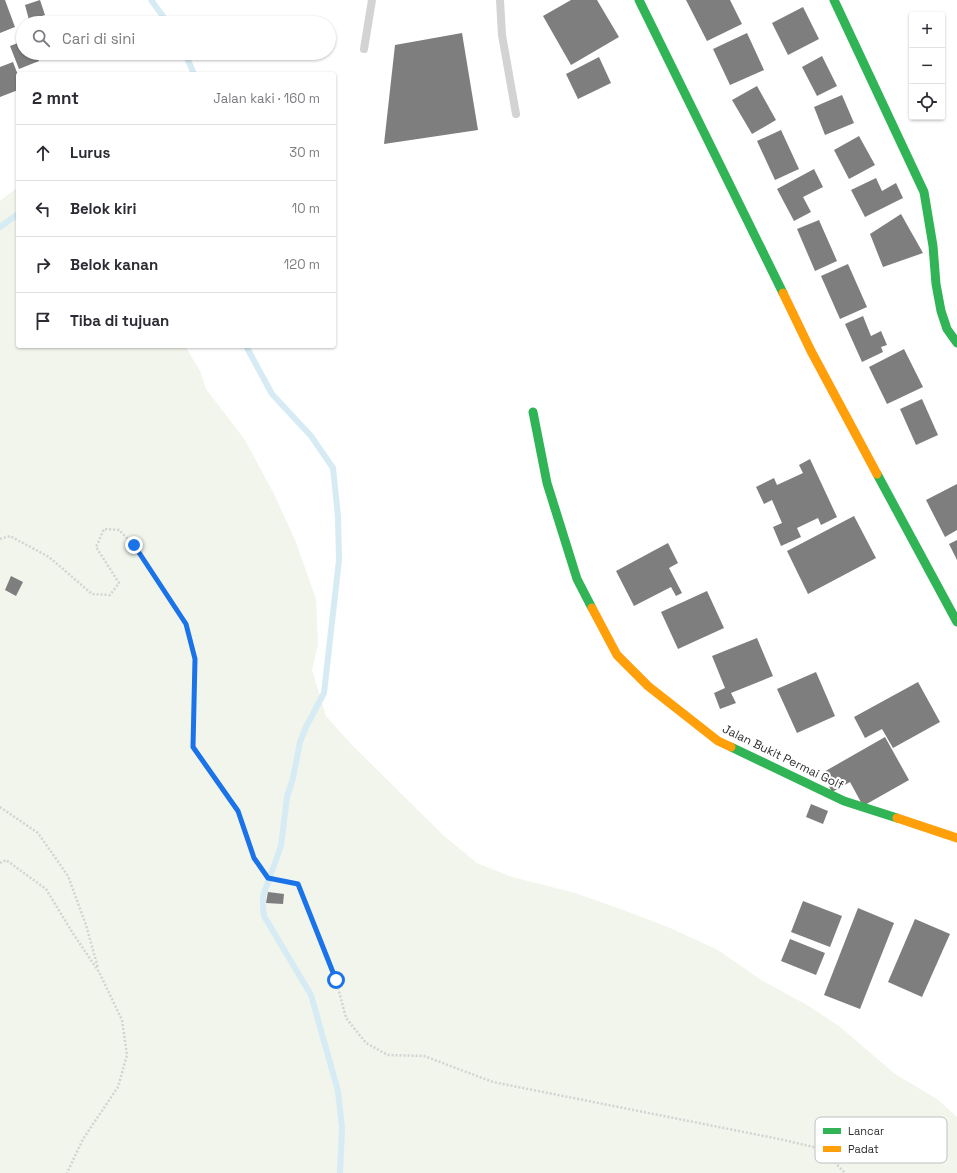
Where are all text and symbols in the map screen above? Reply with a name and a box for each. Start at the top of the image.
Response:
map controls [909,12,945,120]
button: + [909,12,945,48]
search box [16,16,336,60]
icon: search [30,27,52,49]
text: Cari di sini [62,29,135,48]
button: − [909,48,945,84]
button: locate [909,84,945,120]
text: 2 mnt [32,87,79,109]
text: Jalan kaki · 160 m [213,90,320,107]
icon: ahead [32,142,54,164]
text: Lurus [70,143,110,162]
text: 30 m [289,144,320,161]
icon: left [32,198,54,220]
text: Belok kiri [70,199,136,218]
text: 10 m [292,200,320,217]
icon: right [32,254,54,276]
text: Belok kanan [70,255,158,274]
text: 120 m [284,256,320,273]
icon: arrive [32,310,54,332]
text: Tiba di tujuan [70,311,169,330]
route end [125,536,143,554]
street label: Jalan Bukit Permai Golf [720,721,846,793]
route start [327,971,345,989]
legend [815,1117,947,1163]
text: Lancar [848,1124,884,1138]
text: Padat [848,1142,879,1156]

